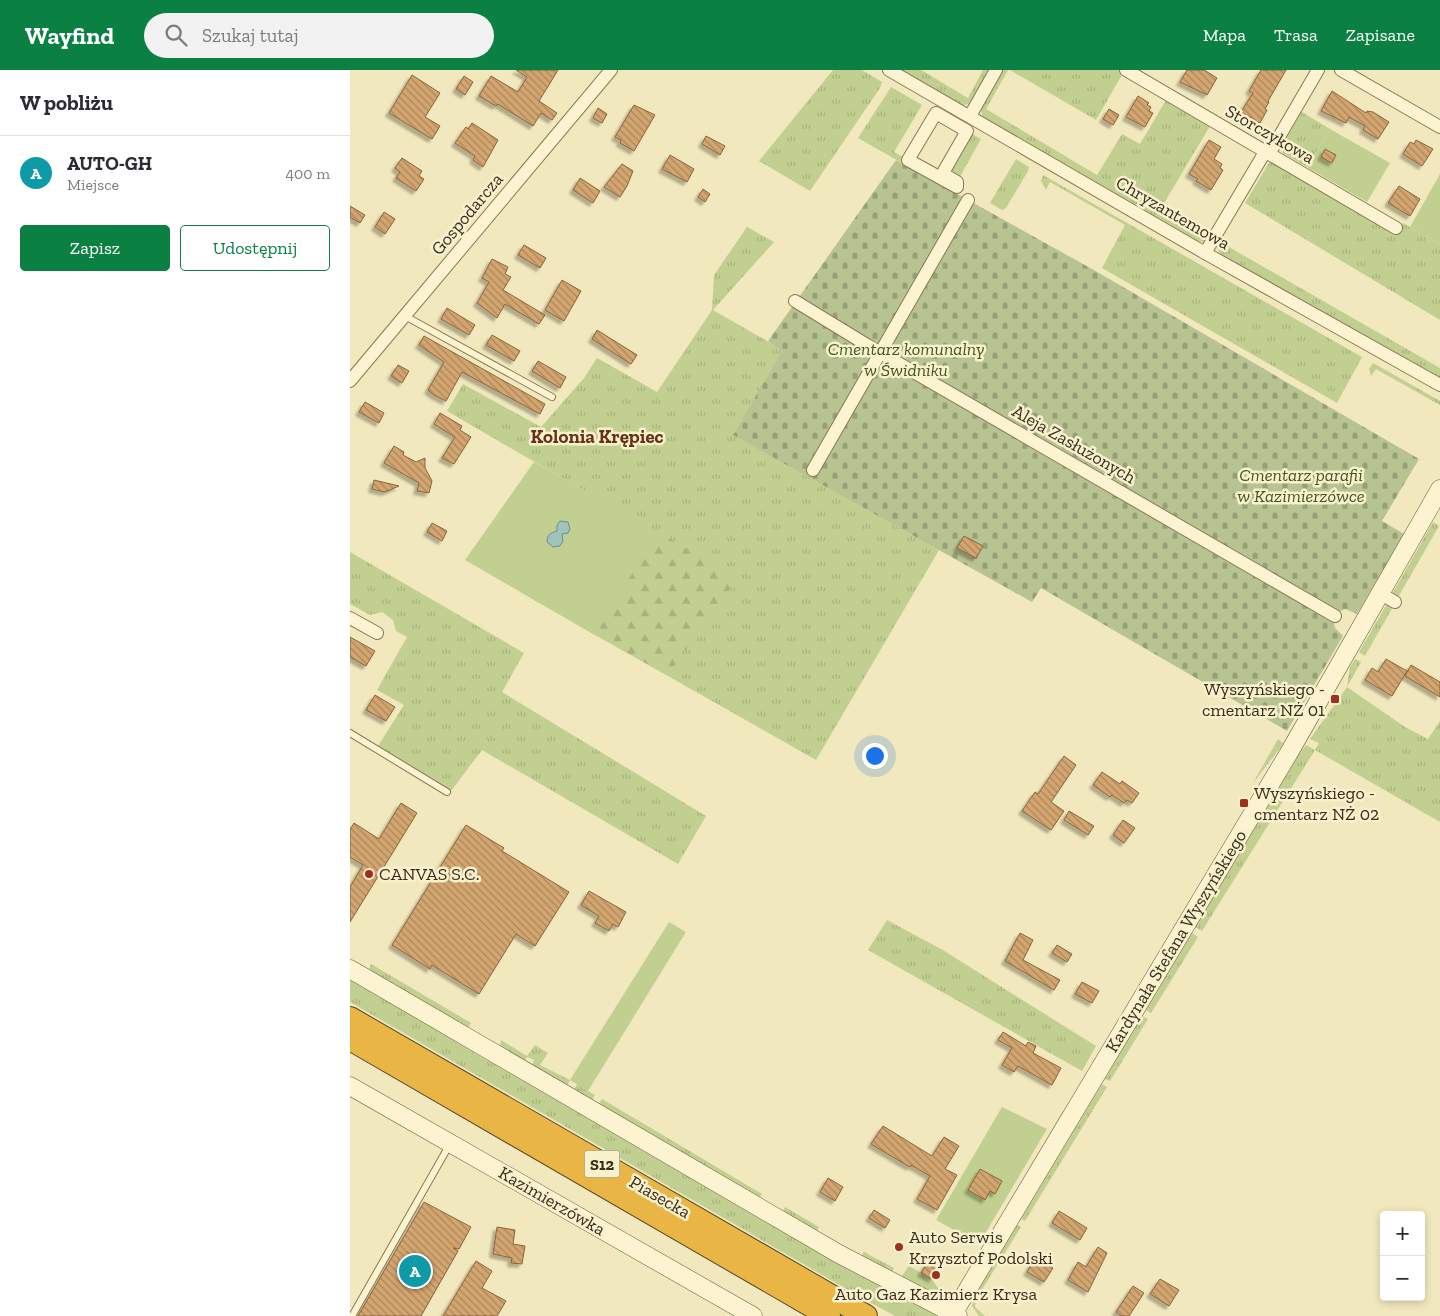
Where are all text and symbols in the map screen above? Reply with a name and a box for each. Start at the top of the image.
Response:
search box [144,13,494,58]
text: Wayfind [25,21,114,50]
icon: search [162,21,190,49]
text: Szukaj tutaj [202,24,298,47]
text: Mapa [1203,24,1246,46]
text: Trasa [1274,24,1318,46]
text: Zapisane [1346,24,1415,46]
text: W pobliżu [20,90,113,115]
street label: Storczykowa [1222,100,1319,168]
text: AUTO-GH [67,152,152,175]
text: A [31,164,42,183]
text: 400 m [286,164,330,183]
street label: Gospodarcza [426,168,508,259]
street label: Chryzantemowa [1112,171,1234,255]
text: Miejsce [67,175,119,194]
button: Zapisz [20,225,170,271]
button: Udostępnij [180,225,330,271]
park label: Cmentarz komunalny w Świdniku [828,338,984,381]
street label: Aleja Zasłużonych [1008,400,1140,488]
district label: Kolonia Krępiec [530,425,664,448]
park label: Cmentarz parafii w Kazimierzówce [1237,464,1365,507]
place label: Wyszyńskiego - cmentarz NŻ 01 [1202,678,1325,721]
marker: Wyszyńskiego - cmentarz NŻ 01 [1329,693,1341,705]
your location [862,743,888,769]
place label: Wyszyńskiego - cmentarz NŻ 02 [1254,782,1379,825]
marker: Wyszyńskiego - cmentarz NŻ 02 [1238,797,1250,809]
street label: Kardynała Stefana Wyszyńskiego [1101,826,1251,1056]
place label: CANVAS S.C. [379,863,479,885]
marker: CANVAS S.C. [363,868,375,880]
road number: S12 [584,1150,620,1178]
street label: Kazimierzówka [495,1162,609,1241]
street label: Piasecka [626,1171,695,1223]
map controls [1380,1211,1425,1301]
button: + [1380,1211,1425,1256]
place label: Auto Serwis Krzysztof Podolski [909,1226,1053,1269]
marker: Auto Serwis Krzysztof Podolski [893,1241,905,1253]
pin: A [399,1252,431,1290]
button: − [1380,1256,1425,1301]
marker: Auto Gaz Kazimierz Krysa [930,1269,942,1281]
place label: Auto Gaz Kazimierz Krysa [835,1283,1037,1305]

